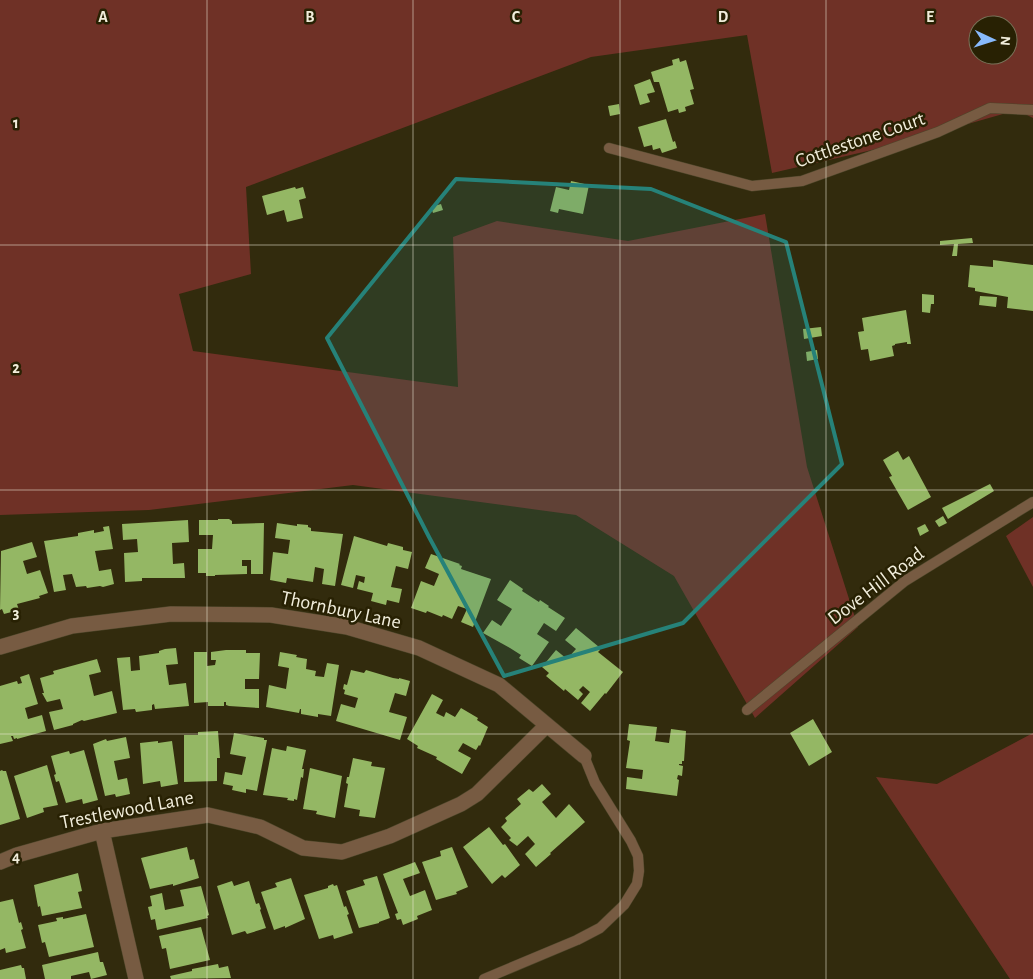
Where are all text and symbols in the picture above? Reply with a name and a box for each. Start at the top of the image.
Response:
text: A [98,9,108,25]
text: B [305,9,315,25]
text: C [512,9,521,25]
text: D [718,9,729,25]
text: E [926,9,934,25]
north arrow [968,15,1018,65]
text: N [998,35,1012,46]
street label: Cottlestone Court [793,108,928,171]
text: 1 [13,115,19,131]
text: 2 [12,360,20,376]
street label: Dove Hill Road [824,544,928,628]
street label: Thornbury Lane [279,588,403,632]
text: 3 [13,605,20,621]
street label: Trestlewood Lane [59,787,195,833]
text: 4 [12,849,20,865]

